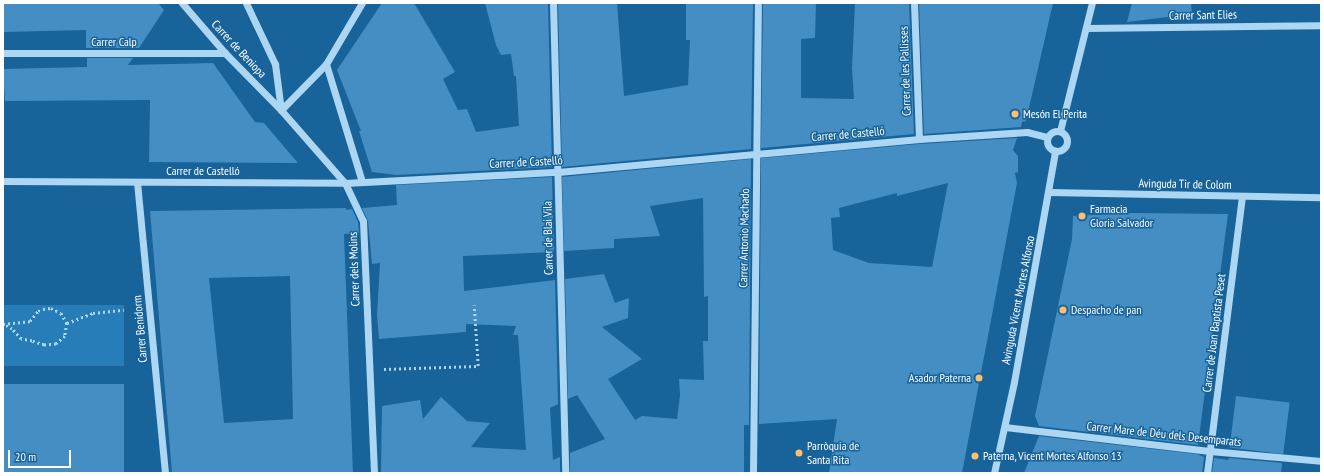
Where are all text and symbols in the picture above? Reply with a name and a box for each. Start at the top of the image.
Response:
street label: Carrer Sant Elies [1169,7,1237,23]
street label: Carrer de Beniopa [209,17,269,81]
street label: Carrer de les Pallisses [896,26,914,116]
street label: Carrer Calp [91,35,137,49]
place label: Mesón El Perita [1023,107,1087,121]
marker: Mesón El Perita [1010,109,1020,119]
street label: Carrer de Castelló [811,124,885,144]
street label: Carrer de Castelló [489,153,563,171]
street label: Carrer de Castelló [166,164,240,178]
street label: Avinguda Tir de Colom [1138,176,1232,192]
street label: Carrer Antonio Machado [736,188,752,288]
street label: Carrer de Blai Vila [540,201,556,275]
place label: Farmacia Gloria Salvador [1090,202,1153,230]
marker: Farmacia Gloria Salvador [1077,211,1087,221]
street label: Carrer dels Molins [346,231,362,307]
street label: Avinguda Vicent Mortes Alfonso [998,234,1038,366]
street label: Carrer de Joan Baptista Peset [1200,273,1228,393]
street label: Carrer Benidorm [130,295,150,363]
place label: Despacho de pan [1071,303,1142,317]
marker: Despacho de pan [1058,305,1068,315]
place label: Asador Paterna [909,371,971,385]
marker: Asador Paterna [974,373,984,383]
street label: Carrer Mare de Déu dels Desemparats [1086,419,1242,449]
place label: Parròquia de Santa Rita [807,439,859,467]
scale bar [10,442,73,468]
marker: Parròquia de Santa Rita [794,448,804,458]
text: 20 m [15,449,36,464]
place label: Paterna, Vicent Mortes Alfonso 13 [983,449,1123,463]
marker: Paterna, Vicent Mortes Alfonso 13 [970,451,980,461]

